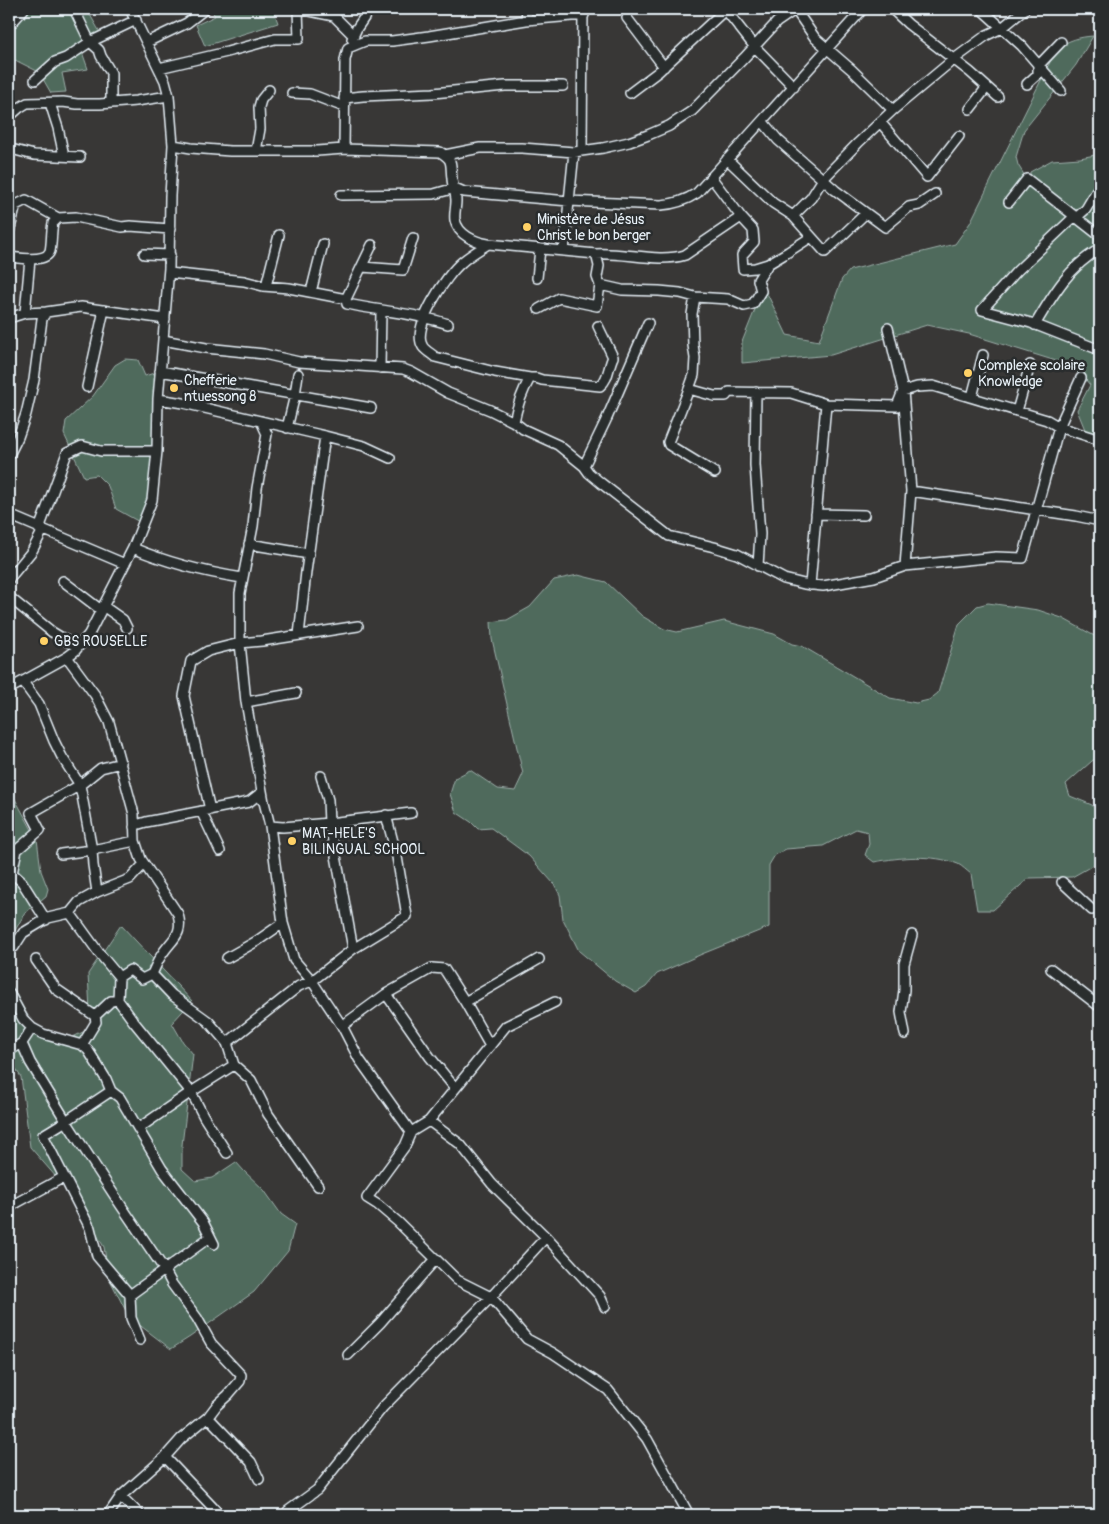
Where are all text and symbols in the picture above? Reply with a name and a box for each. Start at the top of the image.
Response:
place label: Ministère de Jésus Christ le bon berger [537,211,651,244]
marker: Ministère de Jésus Christ le bon berger [521,221,533,233]
place label: Complexe scolaire Knowledge [978,357,1085,390]
marker: Complexe scolaire Knowledge [962,367,974,379]
place label: Chefferie ntuessong 8 [184,372,256,405]
marker: Chefferie ntuessong 8 [168,382,180,394]
place label: GBS ROUSELLE [54,633,147,650]
marker: GBS ROUSELLE [38,635,50,647]
place label: MAT-HELE'S BILINGUAL SCHOOL [302,825,425,858]
marker: MAT-HELE'S BILINGUAL SCHOOL [286,835,298,847]

